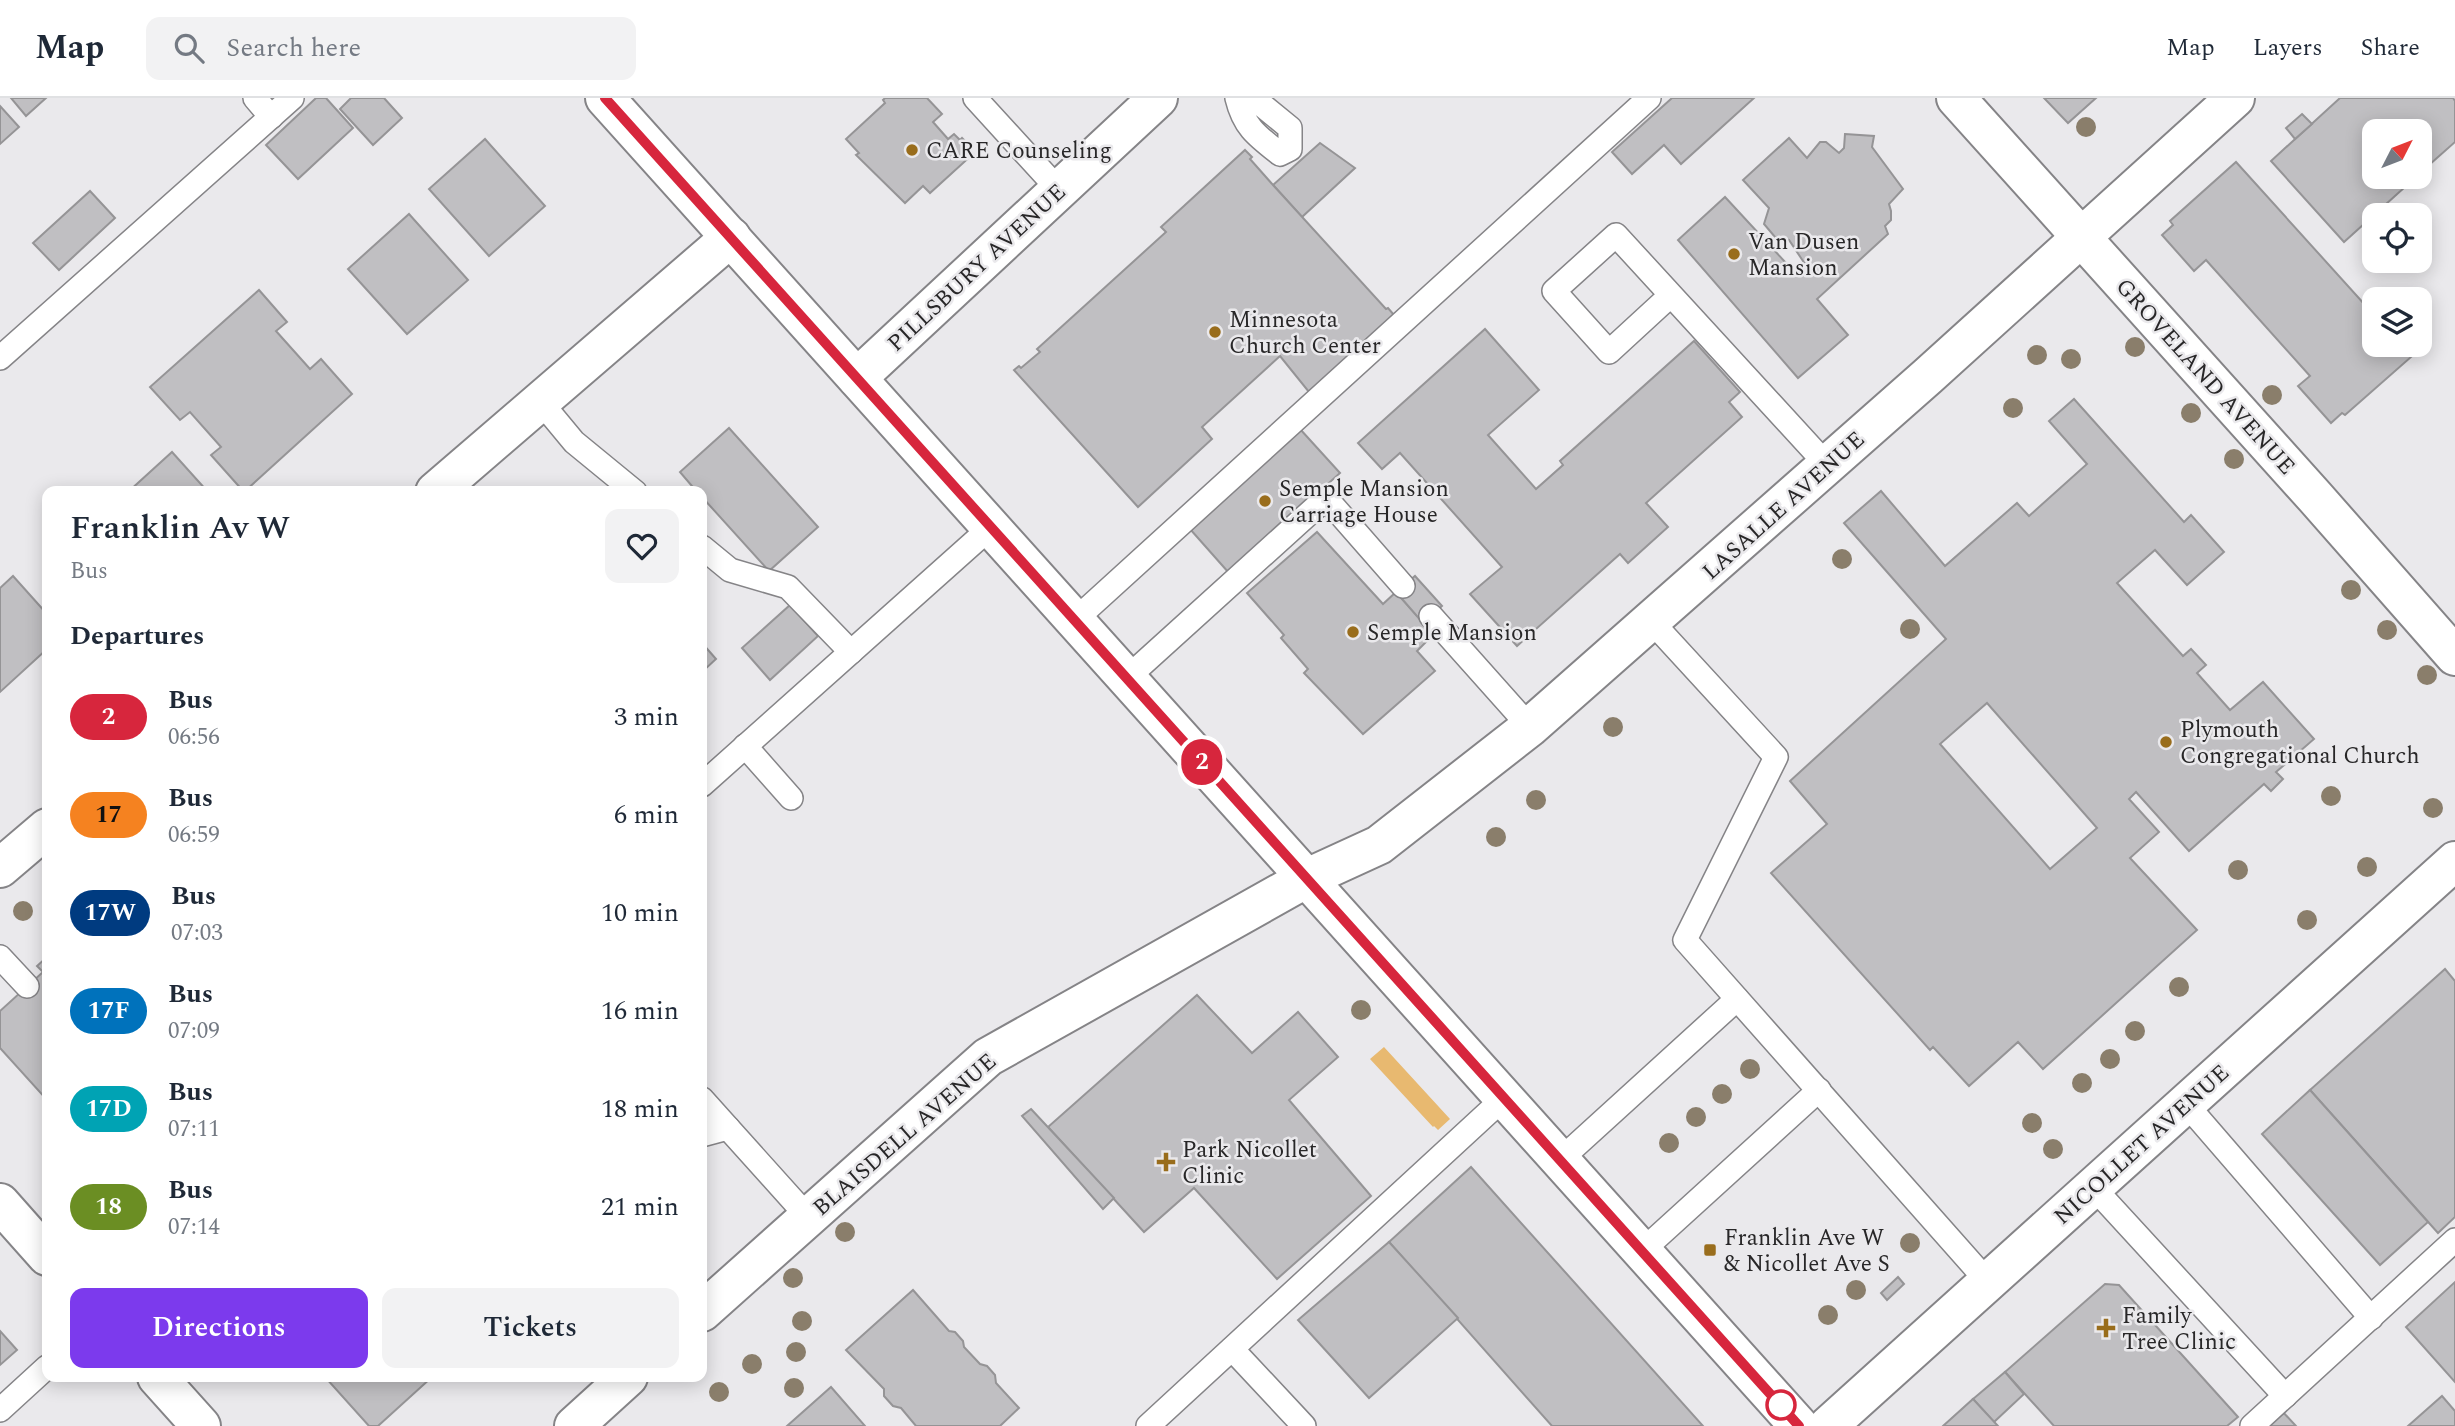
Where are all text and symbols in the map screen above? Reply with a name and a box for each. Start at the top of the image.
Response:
search box [146,17,636,80]
text: Map [35,23,104,73]
text: Search here [226,28,361,68]
icon: search [170,29,208,67]
text: Map [2166,30,2215,66]
text: Layers [2253,30,2323,66]
text: Share [2361,30,2420,66]
north arrow [2362,119,2432,189]
map controls [2362,119,2432,357]
place label: CARE Counseling [926,134,1112,169]
marker: CARE Counseling [904,142,920,158]
street label: PILLSBURY AVENUE [880,176,1074,361]
button: locate [2362,203,2432,273]
place label: Van Dusen Mansion [1748,225,1859,286]
marker: Van Dusen Mansion [1726,246,1742,262]
street label: GROVELAND AVENUE [2107,271,2303,483]
button: layers [2362,287,2432,357]
place label: Minnesota Church Center [1229,303,1381,364]
marker: Minnesota Church Center [1207,324,1223,340]
street label: LASALLE AVENUE [1695,423,1873,589]
place label: Semple Mansion Carriage House [1279,472,1449,533]
marker: Semple Mansion Carriage House [1257,493,1273,509]
text: Franklin Av W [70,503,290,553]
button: heart [605,509,679,583]
text: Bus [70,554,108,589]
text: Departures [70,616,204,656]
place label: Semple Mansion [1367,616,1537,651]
marker: Semple Mansion [1345,624,1361,640]
text: Bus [168,680,213,720]
text: 3 min [614,697,679,737]
text: 2 [102,699,115,735]
place label: Plymouth Congregational Church [2180,713,2420,774]
text: 06:56 [168,720,220,755]
marker: Plymouth Congregational Church [2158,734,2174,750]
line badge: 2 [1179,739,1225,785]
text: 2 [1195,744,1209,780]
text: Bus [168,778,213,818]
text: 6 min [614,795,679,835]
text: 17 [95,797,122,833]
text: 06:59 [168,818,220,853]
text: Bus [171,876,216,916]
text: 10 min [601,893,679,933]
text: 17W [84,895,136,931]
text: 07:03 [171,916,223,951]
text: Bus [168,974,213,1014]
text: 16 min [601,991,679,1031]
text: 17F [87,993,130,1029]
text: 07:09 [168,1014,220,1049]
street label: BLAISDELL AVENUE [805,1045,1005,1225]
street label: NICOLLET AVENUE [2046,1056,2238,1234]
text: Bus [168,1072,213,1112]
text: 18 min [601,1089,679,1129]
text: 17D [85,1091,132,1127]
text: 07:11 [168,1112,220,1147]
place label: Park Nicollet Clinic [1182,1133,1317,1194]
marker: Park Nicollet Clinic [1156,1152,1176,1172]
text: Bus [168,1170,213,1210]
text: 21 min [601,1187,679,1227]
text: 18 [95,1189,122,1225]
text: 07:14 [168,1210,220,1245]
place label: Franklin Ave W & Nicollet Ave S [1724,1221,1890,1282]
marker: Franklin Ave W & Nicollet Ave S [1702,1242,1718,1258]
button: Directions [70,1288,368,1368]
button: Tickets [382,1288,679,1368]
place label: Family Tree Clinic [2122,1299,2236,1360]
marker: Family Tree Clinic [2096,1318,2116,1338]
unlabelled marker [1766,1390,1796,1420]

